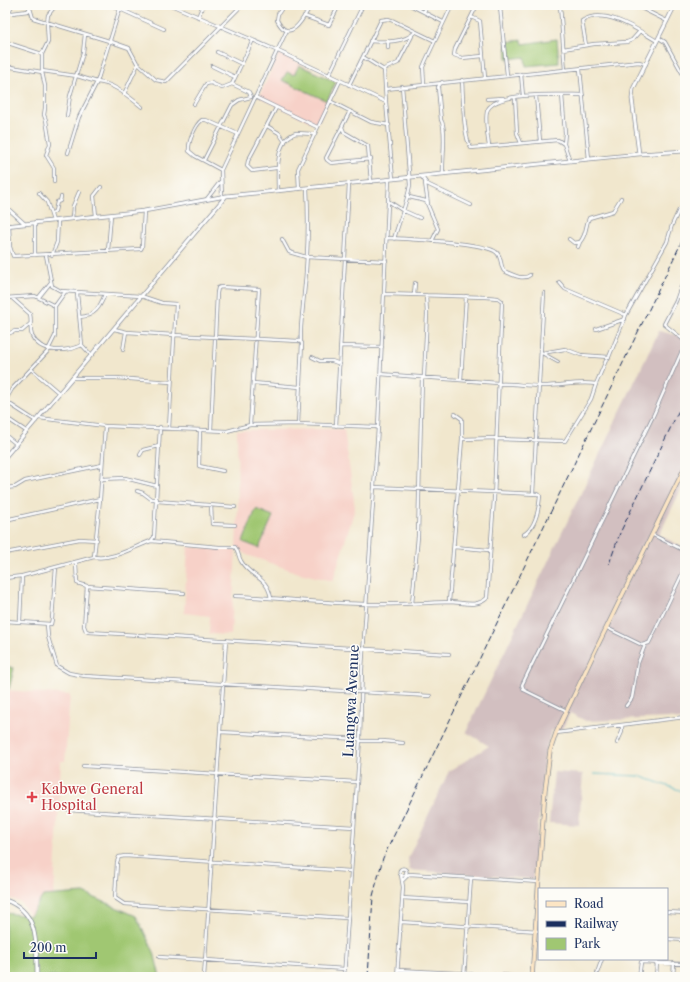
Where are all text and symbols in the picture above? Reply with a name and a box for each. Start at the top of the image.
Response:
street label: Luangwa Avenue [339,644,363,758]
place label: Kabwe General Hospital [41,780,143,814]
marker: Kabwe General Hospital [26,791,38,803]
legend [538,888,668,960]
text: Road [574,896,604,911]
text: Railway [574,916,619,931]
scale bar [24,934,96,960]
text: Park [574,936,601,951]
text: 200 m [30,940,67,955]

